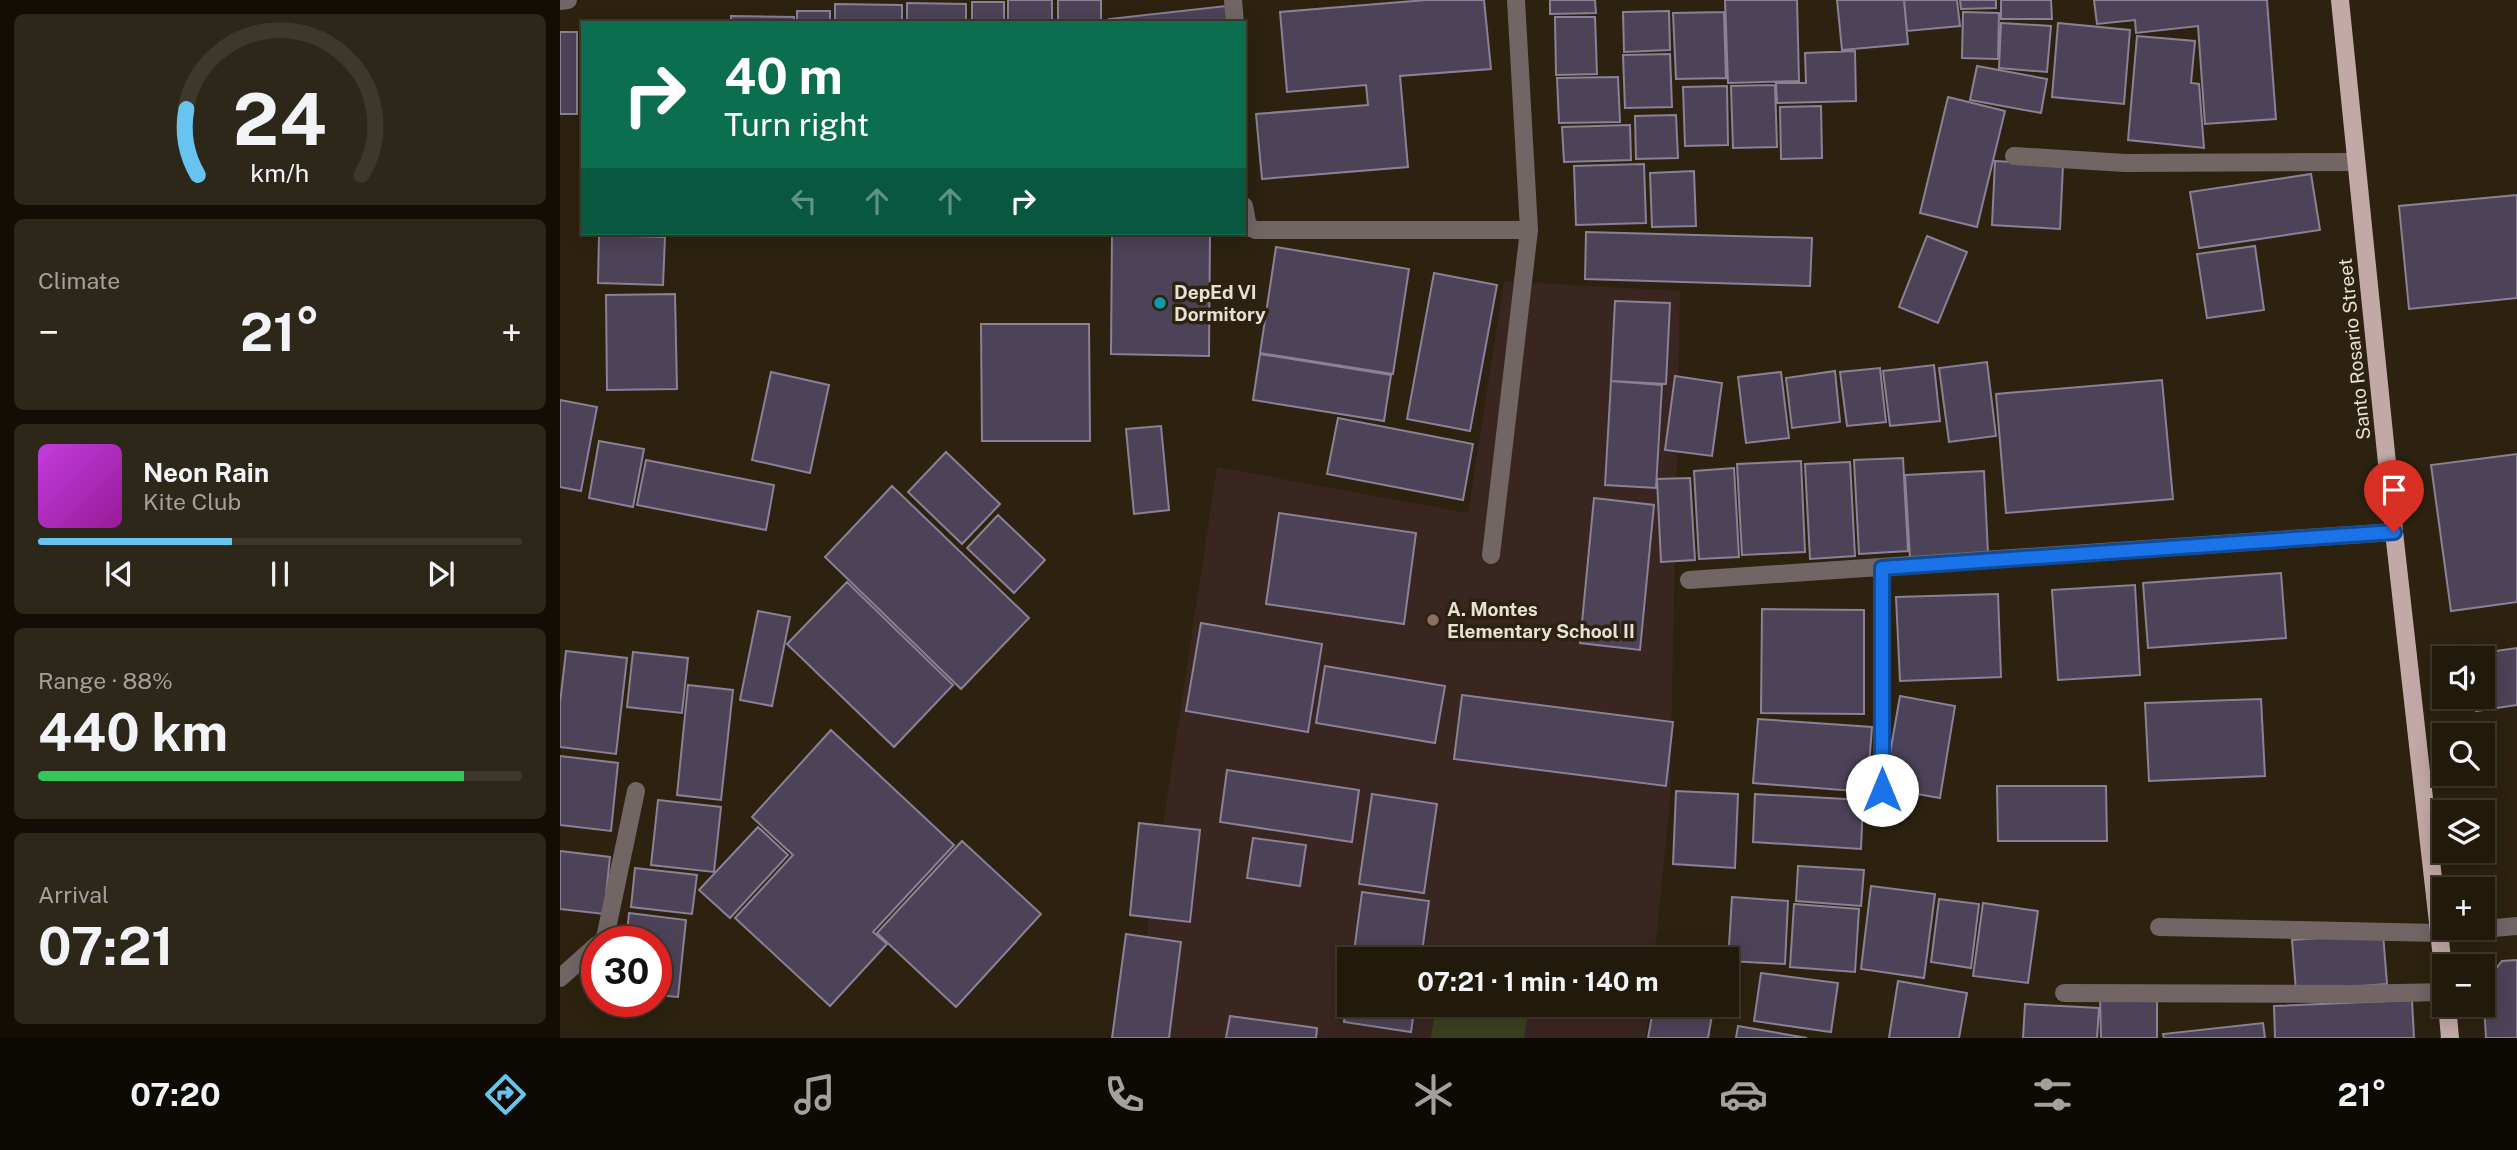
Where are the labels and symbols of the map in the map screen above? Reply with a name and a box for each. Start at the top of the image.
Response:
street label: Santo Rosario Street [2334,257,2374,441]
place label: DepEd VI Dormitory [1174,281,1266,325]
marker: DepEd VI Dormitory [1152,295,1168,311]
pin [2364,460,2424,532]
place label: A. Montes Elementary School II [1447,598,1635,642]
marker: A. Montes Elementary School II [1425,612,1441,628]
position arrow [1845,753,1919,827]
speed limit sign: 30 [581,926,672,1017]

